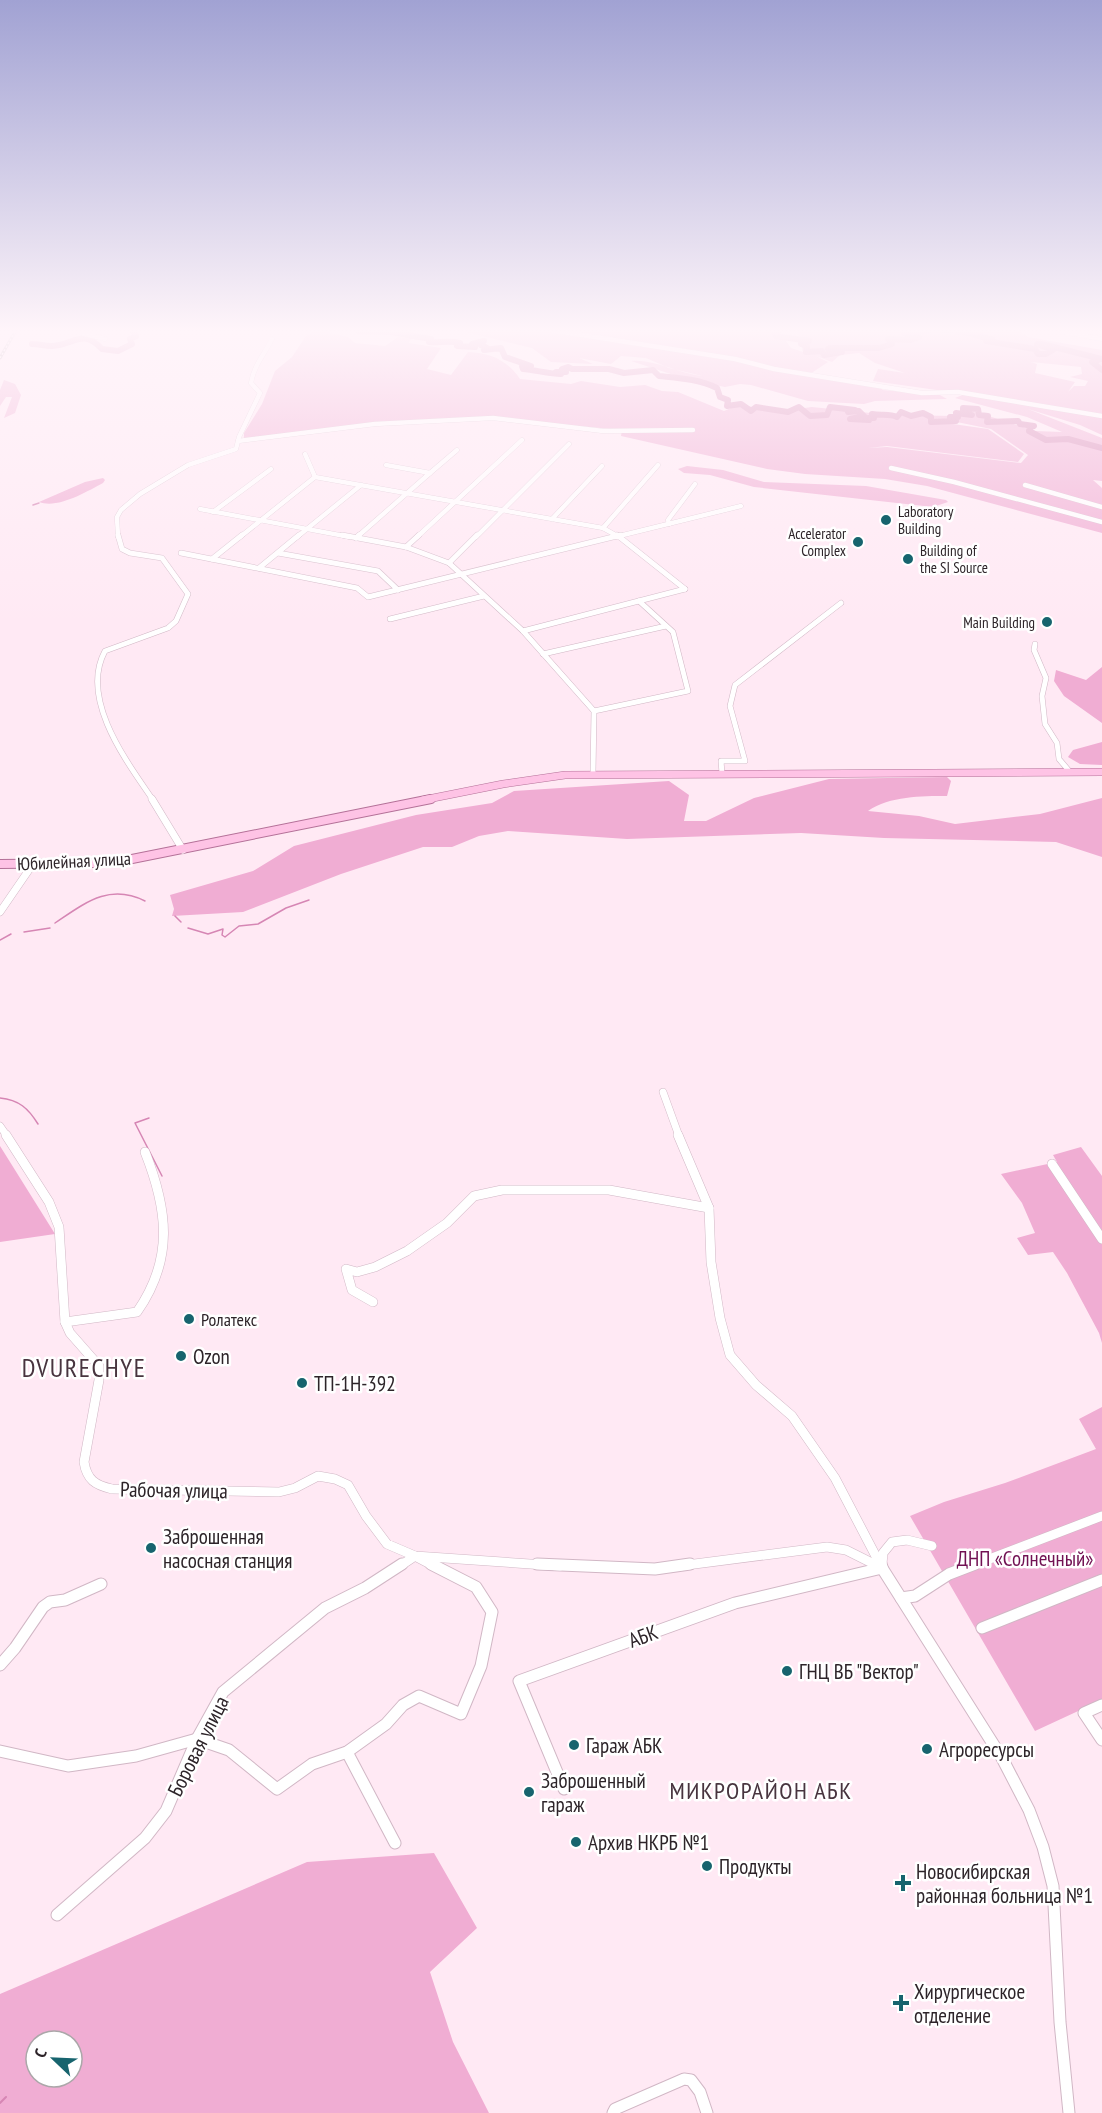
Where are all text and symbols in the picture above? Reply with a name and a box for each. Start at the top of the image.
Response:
place label: Laboratory Building [898,502,954,538]
marker: Laboratory Building [879,513,893,527]
place label: Accelerator Complex [788,524,847,560]
marker: Accelerator Complex [851,535,865,549]
place label: Building of the SI Source [920,541,988,577]
marker: Building of the SI Source [901,552,915,566]
place label: Main Building [963,613,1035,632]
marker: Main Building [1040,615,1054,629]
street label: Юбилейная улица [17,847,131,875]
place label: Ролатекс [201,1308,258,1331]
marker: Ролатекс [182,1312,196,1326]
place label: Ozon [193,1343,230,1370]
marker: Ozon [174,1349,188,1363]
district label: DVURECHYE [22,1351,146,1384]
place label: ТП-1Н-392 [314,1370,396,1397]
marker: ТП-1Н-392 [295,1376,309,1390]
street label: Рабочая улица [120,1476,228,1504]
place label: Заброшенная насосная станция [163,1523,292,1574]
marker: Заброшенная насосная станция [144,1541,158,1555]
park label: ДНП «Солнечный» [957,1545,1093,1572]
street label: АБК [624,1618,662,1654]
place label: ГНЦ ВБ "Вектор" [799,1658,919,1685]
marker: ГНЦ ВБ "Вектор" [780,1664,794,1678]
street label: Боровая улица [161,1691,235,1801]
place label: Гараж АБК [586,1732,662,1759]
place label: Агроресурсы [939,1736,1034,1763]
marker: Гараж АБК [567,1738,581,1752]
marker: Агроресурсы [920,1742,934,1756]
place label: Заброшенный гараж [541,1767,646,1818]
district label: МИКРОРАЙОН АБК [669,1775,853,1806]
marker: Заброшенный гараж [522,1785,536,1799]
place label: Архив НКРБ №1 [588,1829,709,1856]
marker: Архив НКРБ №1 [569,1835,583,1849]
place label: Продукты [719,1853,792,1880]
place label: Новосибирская районная больница №1 [916,1858,1093,1909]
marker: Продукты [700,1859,714,1873]
marker: Новосибирская районная больница №1 [894,1874,912,1892]
place label: Хирургическое отделение [914,1978,1025,2029]
marker: Хирургическое отделение [892,1994,910,2012]
north arrow [24,2029,84,2089]
text: С [30,2045,51,2060]

